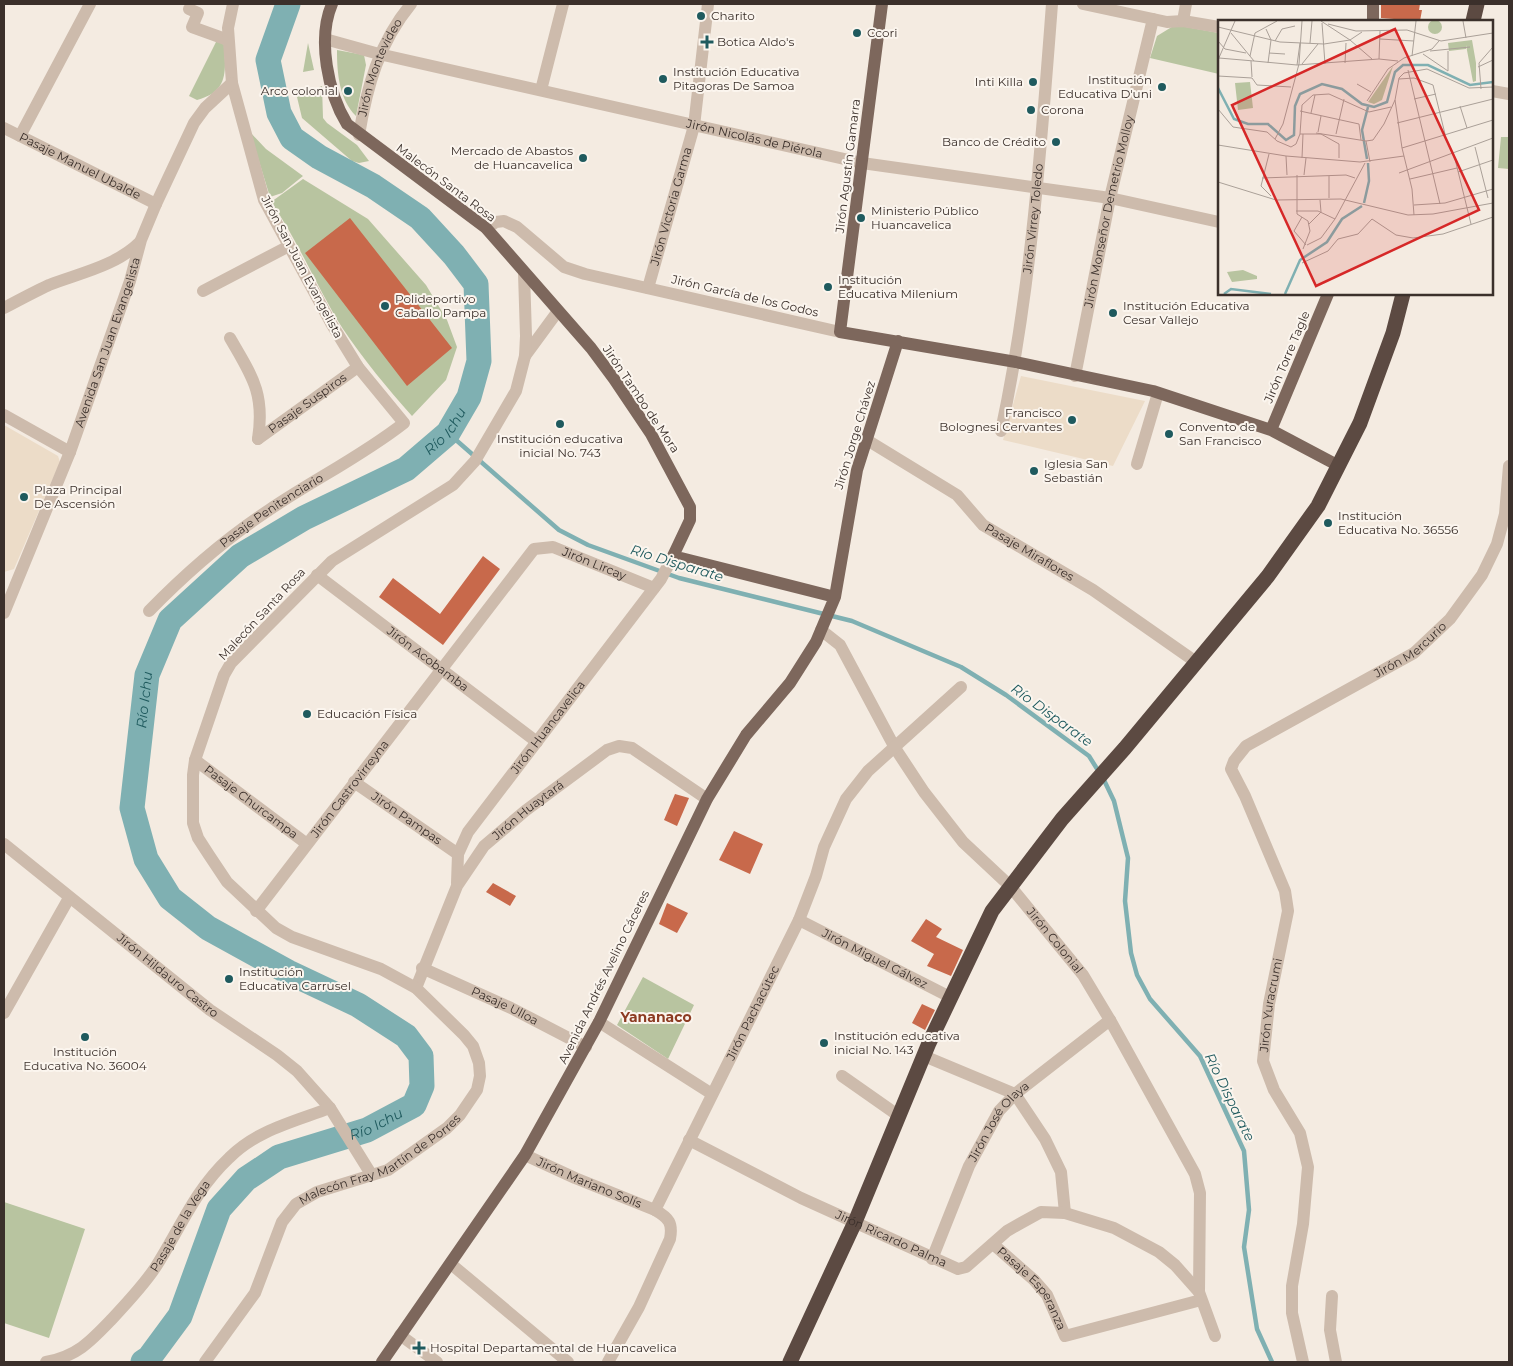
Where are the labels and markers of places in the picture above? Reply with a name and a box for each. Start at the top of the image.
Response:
place label: Charito [711,8,755,23]
marker: Charito [695,10,707,22]
place label: Ccori [867,25,897,40]
marker: Ccori [851,27,863,39]
place label: Botica Aldo's [717,34,794,49]
marker: Botica Aldo's [701,36,713,48]
place label: Institución Educativa Pitagoras De Samoa [673,64,800,93]
place label: Institución Educativa D'uni [1058,72,1152,101]
marker: Institución Educativa Pitagoras De Samoa [657,73,669,85]
place label: Inti Killa [975,74,1023,89]
marker: Inti Killa [1027,76,1039,88]
marker: Institución Educativa D'uni [1156,81,1168,93]
place label: Arco colonial [261,83,338,98]
marker: Arco colonial [342,85,354,97]
place label: Corona [1041,102,1084,117]
marker: Corona [1025,104,1037,116]
place label: Banco de Crédito [942,134,1046,149]
marker: Banco de Crédito [1050,136,1062,148]
place label: Mercado de Abastos de Huancavelica [451,143,573,172]
marker: Mercado de Abastos de Huancavelica [577,152,589,164]
place label: Ministerio Público Huancavelica [871,203,979,232]
marker: Ministerio Público Huancavelica [855,212,867,224]
place label: Institución Educativa Milenium [838,272,958,301]
marker: Institución Educativa Milenium [822,281,834,293]
place label: Polideportivo Caballo Pampa [395,291,486,320]
place label: Institución Educativa Cesar Vallejo [1123,298,1250,327]
marker: Polideportivo Caballo Pampa [379,300,391,312]
marker: Institución Educativa Cesar Vallejo [1107,307,1119,319]
place label: Francisco Bolognesi Cervantes [939,405,1062,434]
marker: Francisco Bolognesi Cervantes [1066,414,1078,426]
marker: Institución educativa inicial No. 743 [554,418,566,430]
place label: Convento de San Francisco [1179,419,1262,448]
marker: Convento de San Francisco [1163,428,1175,440]
place label: Institución educativa inicial No. 743 [497,431,623,460]
place label: Iglesia San Sebastián [1044,456,1108,485]
marker: Iglesia San Sebastián [1028,465,1040,477]
place label: Plaza Principal De Ascensión [34,482,122,511]
marker: Plaza Principal De Ascensión [18,491,30,503]
place label: Institución Educativa No. 36556 [1338,508,1458,537]
marker: Institución Educativa No. 36556 [1322,517,1334,529]
place label: Educación Física [317,706,417,721]
marker: Educación Física [301,708,313,720]
place label: Institución Educativa Carrusel [239,964,351,993]
marker: Institución Educativa Carrusel [223,973,235,985]
place label: Institución educativa inicial No. 143 [834,1028,960,1057]
marker: Institución Educativa No. 36004 [79,1031,91,1043]
marker: Institución educativa inicial No. 143 [818,1037,830,1049]
place label: Institución Educativa No. 36004 [23,1044,147,1073]
place label: Hospital Departamental de Huancavelica [430,1340,677,1355]
marker: Hospital Departamental de Huancavelica [412,1341,426,1355]

